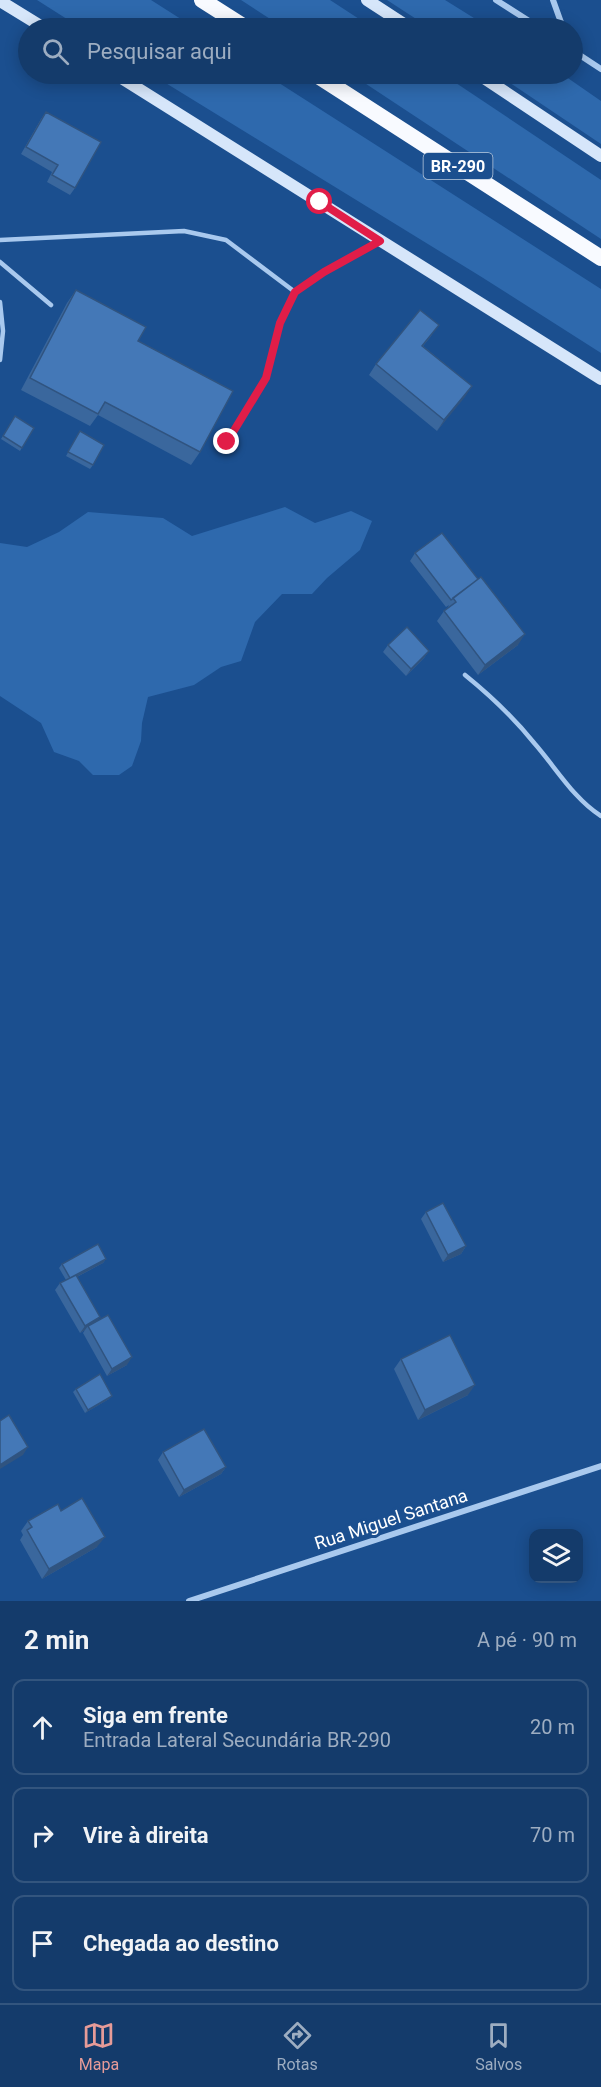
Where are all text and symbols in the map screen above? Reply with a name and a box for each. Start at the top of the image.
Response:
search box [18,18,583,84]
icon: search [39,35,72,68]
text: Pesquisar aqui [87,39,232,64]
road number: BR-290 [424,153,492,179]
route start [306,188,332,214]
route end [213,428,239,454]
street label: Rua Miguel Santana [312,1484,470,1554]
map controls [529,1529,583,1583]
button: layers [529,1529,583,1583]
text: 2 min [24,1625,89,1655]
text: A pé · 90 m [477,1628,577,1652]
text: Siga em frente [83,1703,228,1728]
icon: ahead [26,1711,59,1744]
text: 20 m [530,1715,575,1739]
text: Entrada Lateral Secundária BR-290 [83,1728,391,1752]
icon: right [26,1819,59,1852]
text: Vire à direita [83,1823,209,1848]
text: 70 m [530,1823,575,1847]
icon: arrive [26,1927,59,1960]
text: Chegada ao destino [83,1931,279,1956]
tab: Mapa [79,2019,119,2074]
tab: Rotas [277,2019,318,2074]
tab: Salvos [475,2019,522,2074]

